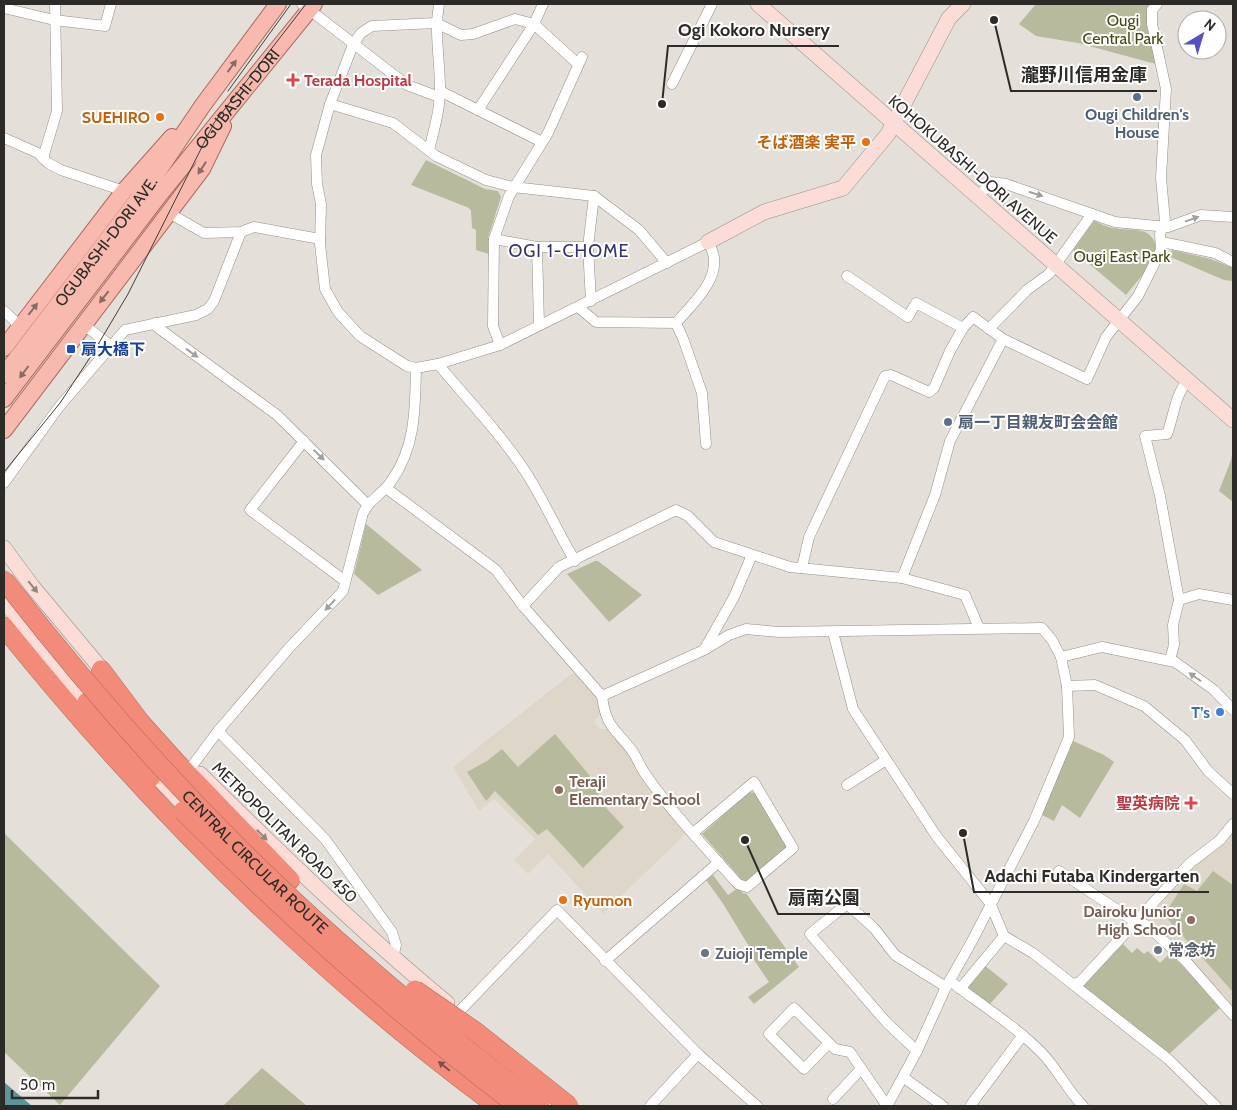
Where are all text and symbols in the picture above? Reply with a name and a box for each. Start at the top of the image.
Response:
north arrow [1177,10,1227,60]
park label: Ougi Central Park [1083,11,1164,48]
callout: Ogi Kokoro Nursery [668,13,839,46]
text: N [1201,15,1219,35]
text: Ogi Kokoro Nursery [678,19,830,41]
street label: OGUBASHI-DORI [191,45,284,153]
callout: 瀧野川信用金庫 [1011,58,1157,91]
one-way arrow [227,59,237,72]
text: 瀧野川信用金庫 [1021,64,1147,86]
place label: Terada Hospital [304,71,412,90]
marker: Terada Hospital [286,73,300,87]
street label: KOHOKUBASHI-DORI AVENUE [885,91,1061,248]
marker: Ougi Children's House [1131,91,1143,103]
place label: Ougi Children's House [1085,105,1189,142]
place label: SUEHIRO [82,108,150,127]
marker: SUEHIRO [154,111,166,123]
place label: そば酒楽 実平 [756,133,856,152]
marker: そば酒楽 実平 [860,136,872,148]
one-way arrow [197,161,207,174]
street label: OGUBASHI-DORI AVE. [51,173,162,310]
one-way arrow [1029,190,1044,198]
one-way arrow [1184,215,1199,222]
district label: OGI 1-CHOME [508,240,630,262]
park label: Ougi East Park [1074,247,1171,266]
one-way arrow [98,290,109,303]
one-way arrow [28,303,39,316]
place label: 扇大橋下 [81,340,145,359]
marker: 扇大橋下 [65,343,77,355]
one-way arrow [185,348,199,358]
one-way arrow [19,365,30,378]
place label: 扇一丁目親友町会会館 [958,413,1118,432]
marker: 扇一丁目親友町会会館 [942,416,954,428]
one-way arrow [312,449,324,461]
one-way arrow [28,580,39,593]
one-way arrow [324,598,336,610]
one-way arrow [1189,672,1202,682]
place label: T’s [1191,703,1210,722]
marker: T’s [1214,706,1226,718]
street label: METROPOLITAN ROAD 450 [208,758,361,907]
place label: Teraji Elementary School [569,772,700,809]
marker: Teraji Elementary School [553,784,565,796]
street label: CENTRAL CIRCULAR ROUTE [178,787,332,938]
place label: 聖英病院 [1116,794,1180,813]
marker: 聖英病院 [1184,796,1198,810]
one-way arrow [255,829,267,841]
callout: Adachi Futaba Kindergarten [974,859,1209,892]
text: Adachi Futaba Kindergarten [985,865,1199,887]
callout: 扇南公園 [778,881,870,914]
text: 扇南公園 [788,887,860,909]
place label: Ryumon [573,891,632,910]
marker: Ryumon [557,894,569,906]
place label: Dairoku Junior High School [1083,902,1182,939]
marker: Dairoku Junior High School [1185,914,1197,926]
place label: 常念坊 [1168,941,1216,960]
place label: Zuioji Temple [715,944,808,963]
marker: 常念坊 [1152,944,1164,956]
marker: Zuioji Temple [699,947,711,959]
one-way arrow [438,1060,451,1071]
scale bar [12,1068,99,1100]
text: 50 m [20,1076,55,1094]

